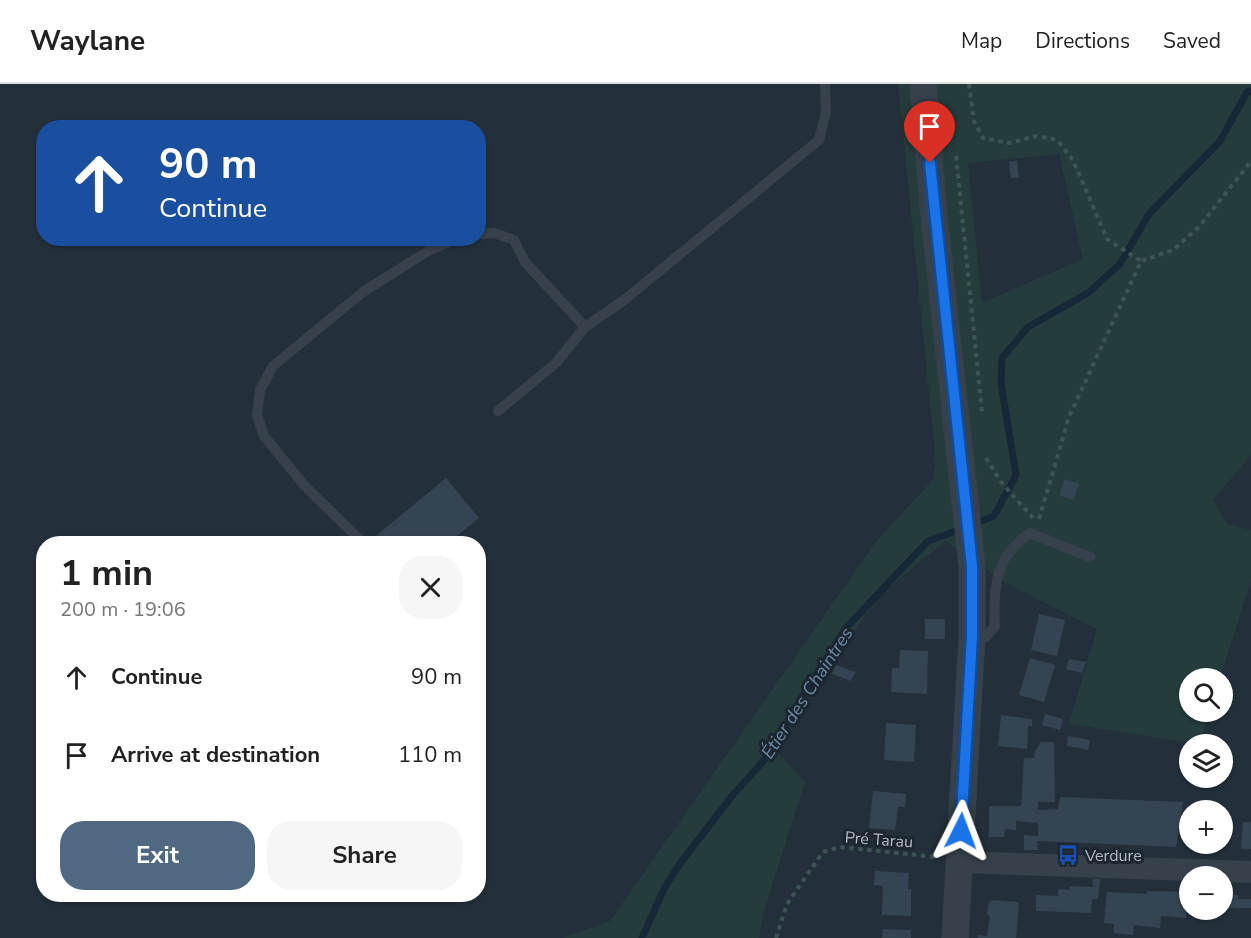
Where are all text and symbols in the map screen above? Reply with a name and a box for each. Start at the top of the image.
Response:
text: Waylane [30,22,145,60]
text: Map [961,27,1002,55]
text: Directions [1035,27,1130,55]
text: Saved [1163,27,1221,55]
pin [904,101,955,163]
icon: arrive [913,110,946,143]
text: 90 m [159,136,258,193]
icon: ahead [60,144,138,222]
text: Continue [159,190,267,227]
text: 1 min [60,549,153,598]
button: close [399,556,462,619]
text: 200 m · 19:06 [60,596,186,623]
water label: Étier des Chaintres [756,623,858,763]
icon: ahead [60,661,93,694]
text: Continue [111,662,202,692]
text: 90 m [411,662,462,692]
map controls [1179,668,1233,920]
button: search [1179,668,1233,722]
button: layers [1179,734,1233,788]
icon: arrive [60,739,93,772]
text: Arrive at destination [111,740,320,770]
text: 110 m [398,740,462,770]
position arrow [929,799,993,863]
button: + [1179,800,1233,854]
button: Exit [60,821,255,890]
button: Share [267,821,462,890]
street label: Pré Tarau [844,827,914,853]
bus stop icon: Verdure [1056,843,1080,867]
place label: Verdure [1084,845,1142,867]
button: − [1179,866,1233,920]

